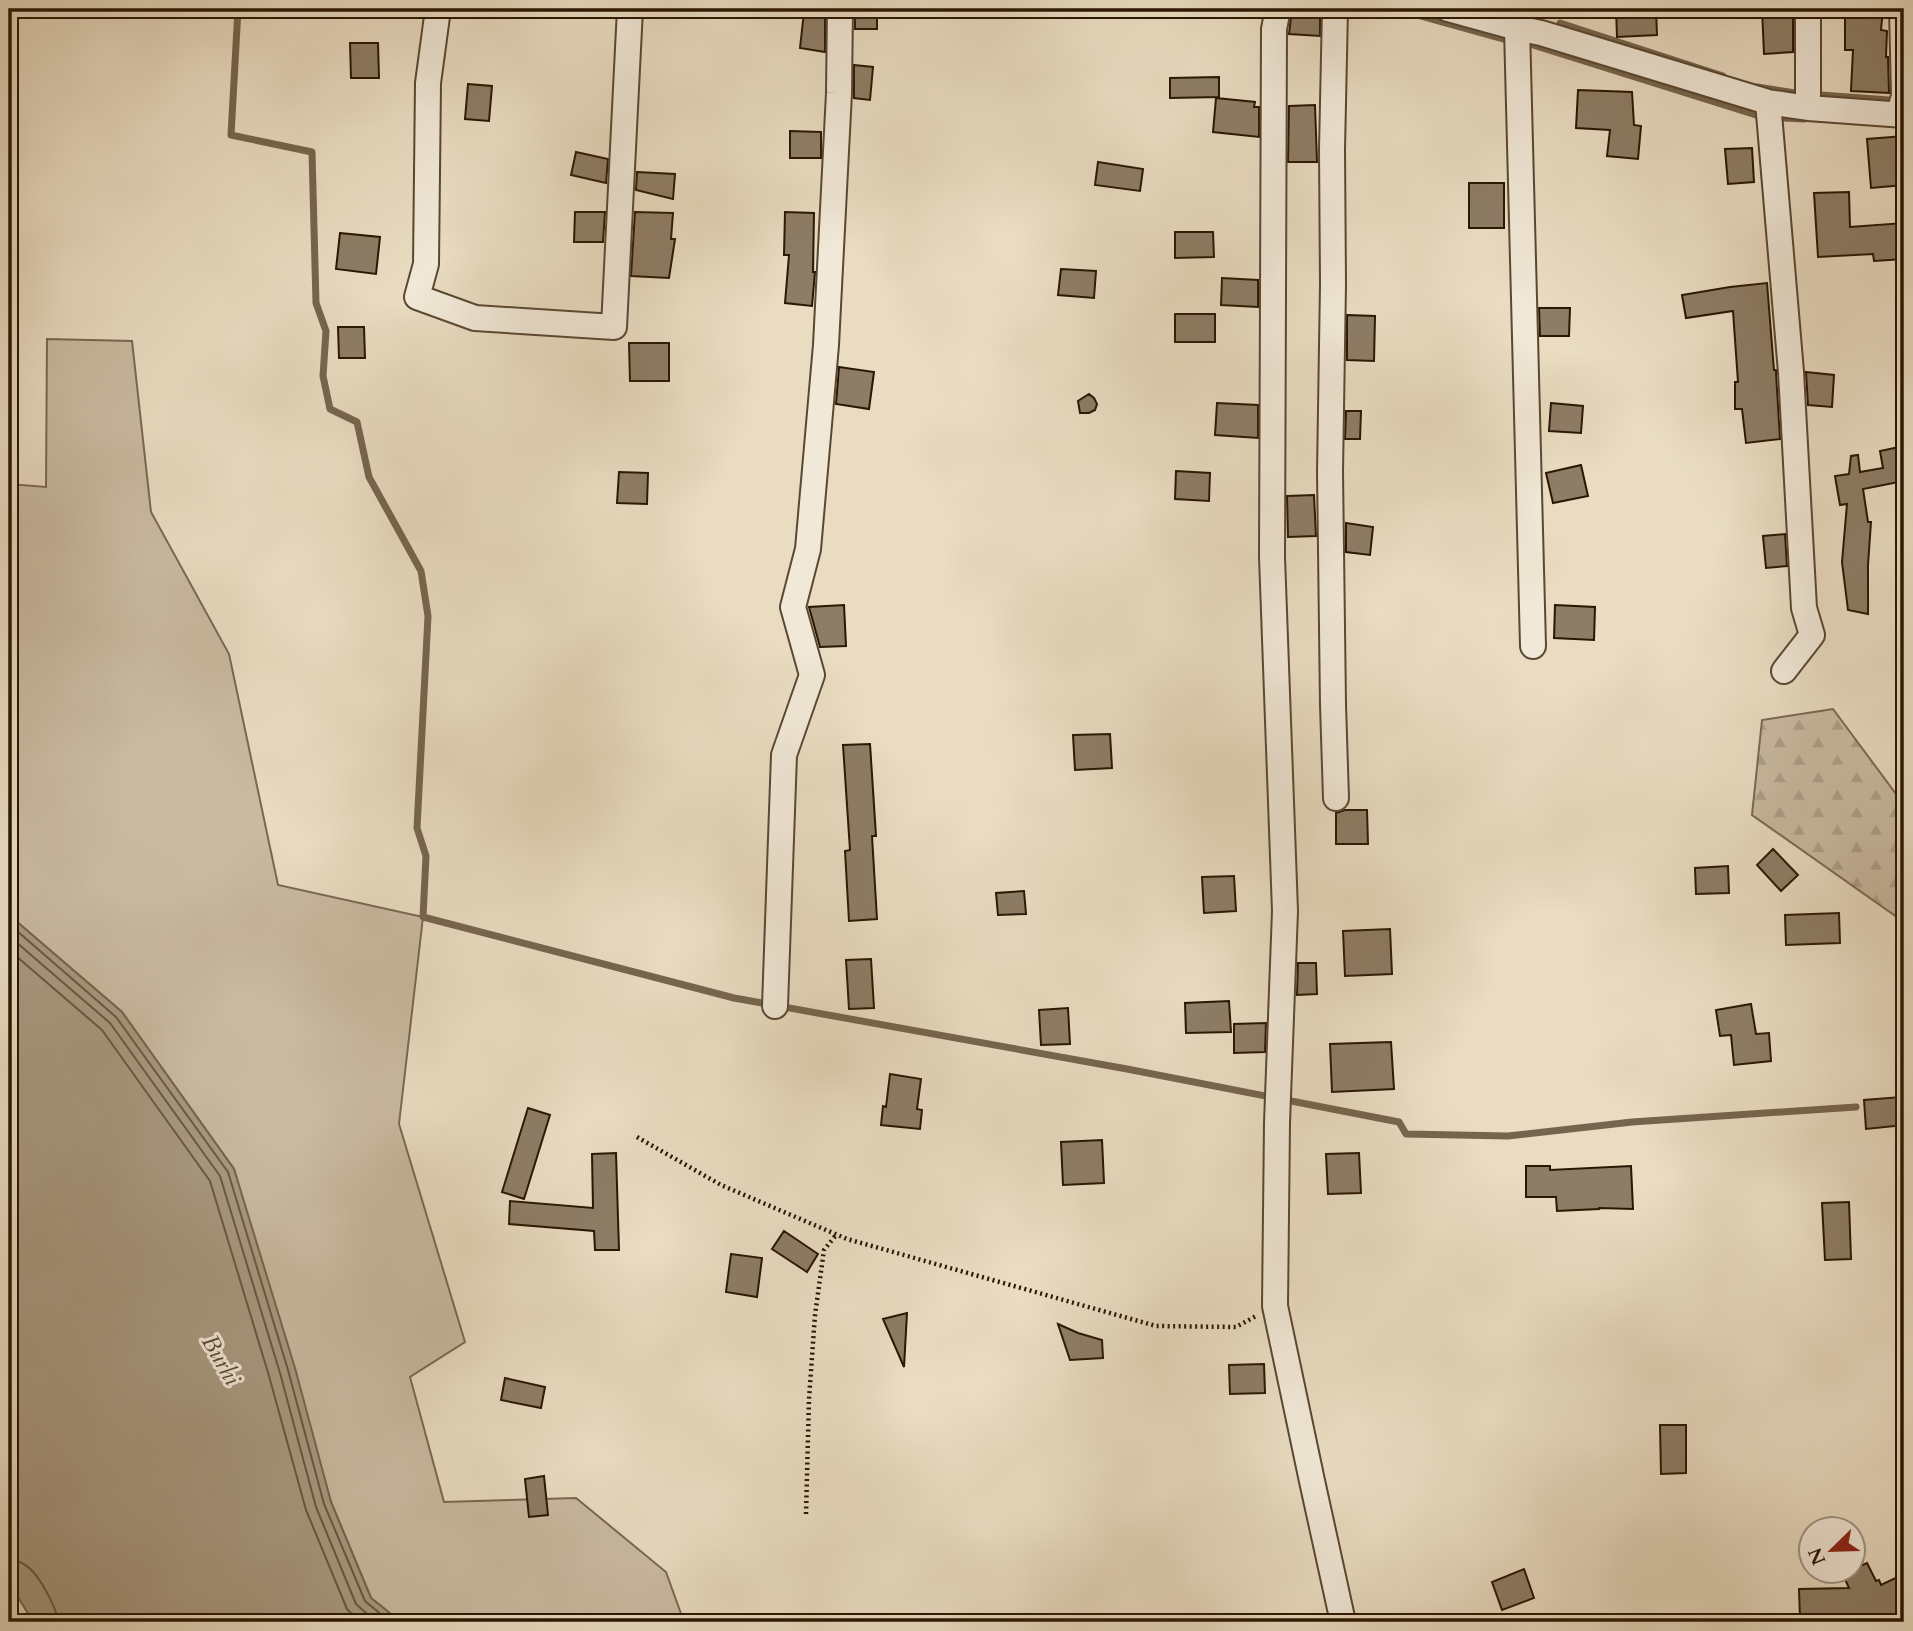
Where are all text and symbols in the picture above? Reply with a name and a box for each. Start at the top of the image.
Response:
water label: Burhi [193,1329,249,1392]
north arrow [1798,1516,1868,1586]
text: N [1802,1543,1832,1569]

